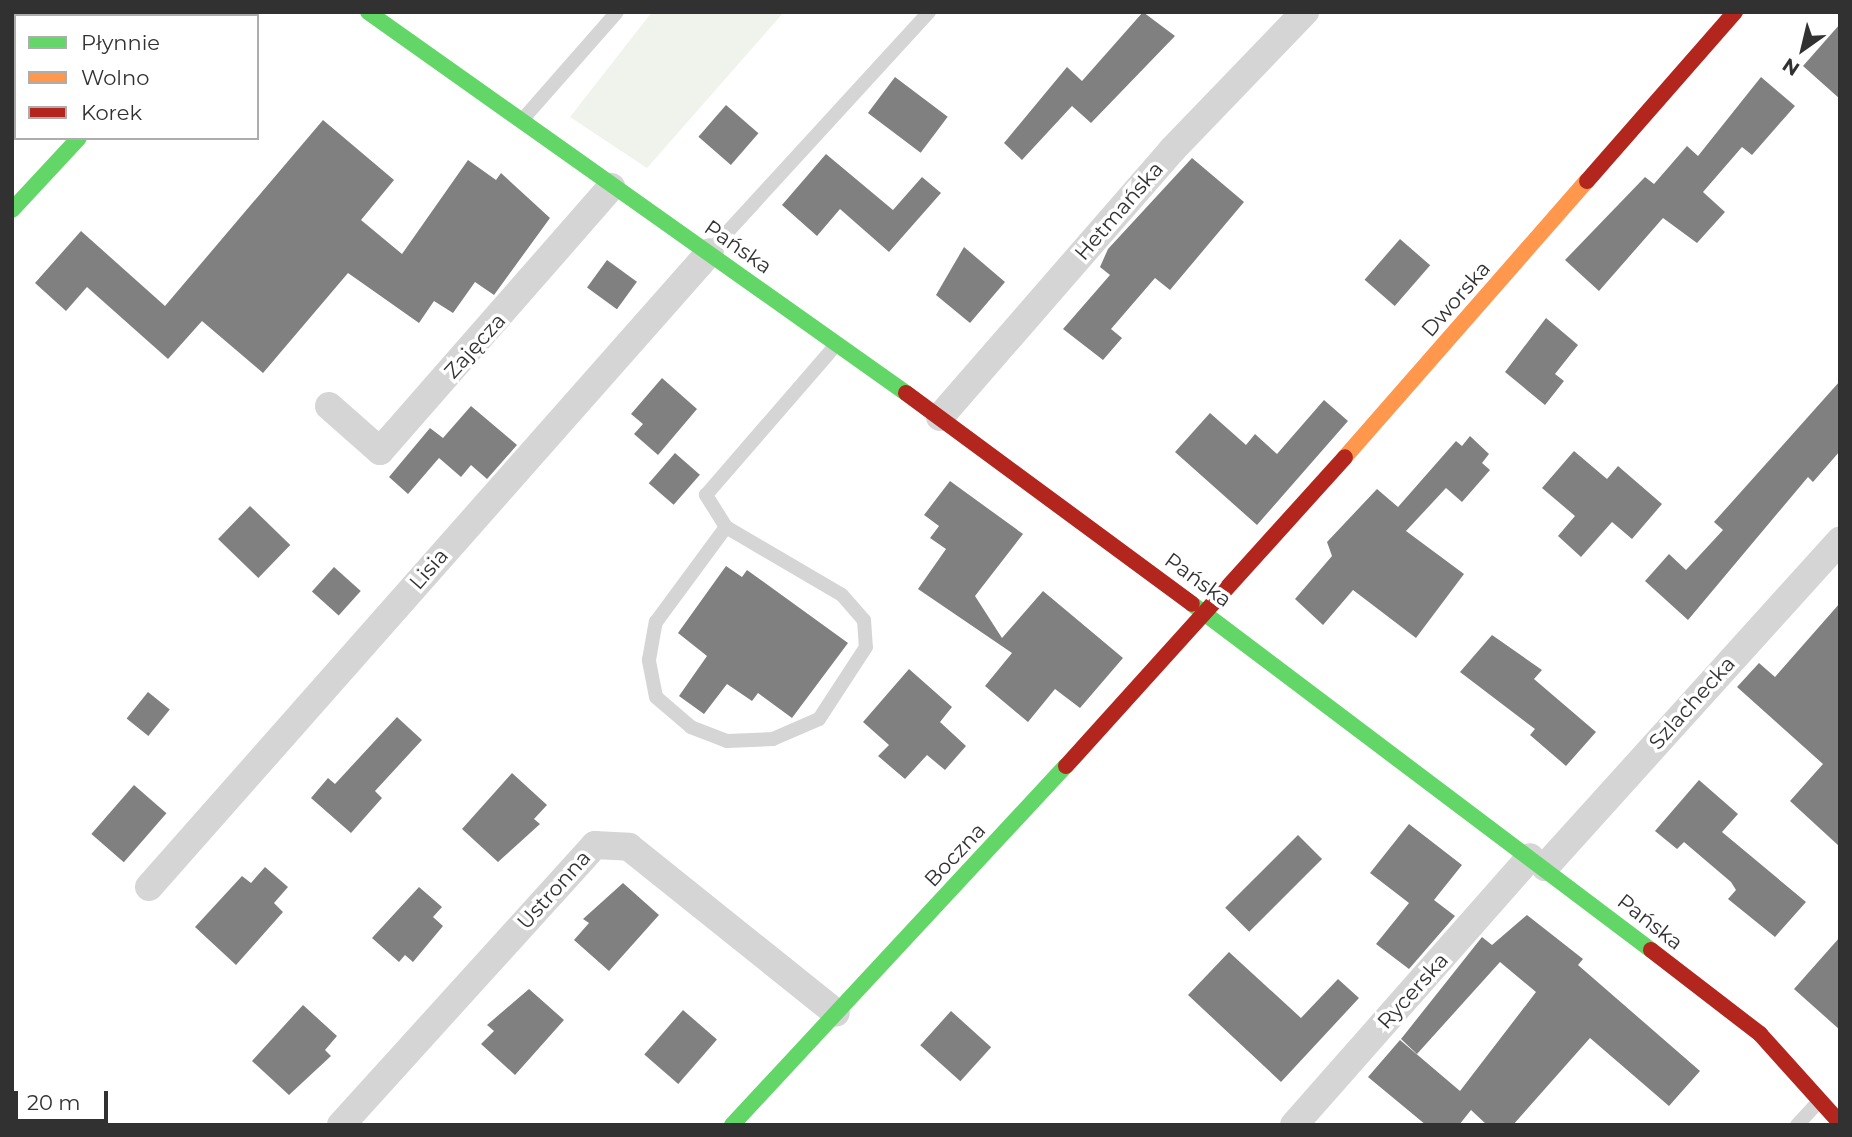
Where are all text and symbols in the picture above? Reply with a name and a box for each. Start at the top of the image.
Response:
legend [14,14,259,140]
north arrow [1768,14,1838,84]
text: Płynnie [81,30,160,55]
text: N [1778,53,1804,81]
text: Wolno [81,65,149,90]
text: Korek [81,100,142,125]
street label: Hetmańska [1069,157,1169,265]
street label: Pańska [700,215,776,279]
street label: Dworska [1416,256,1496,342]
street label: Zajęcza [439,308,511,384]
street label: Lisia [404,543,454,595]
street label: Pańska [1160,547,1236,613]
street label: Szlachecka [1644,651,1740,755]
street label: Boczna [919,818,991,892]
street label: Ustronna [512,845,596,935]
street label: Pańska [1612,889,1688,955]
street label: Rycerska [1372,948,1454,1034]
scale bar [18,1078,112,1122]
text: 20 m [27,1090,81,1115]

